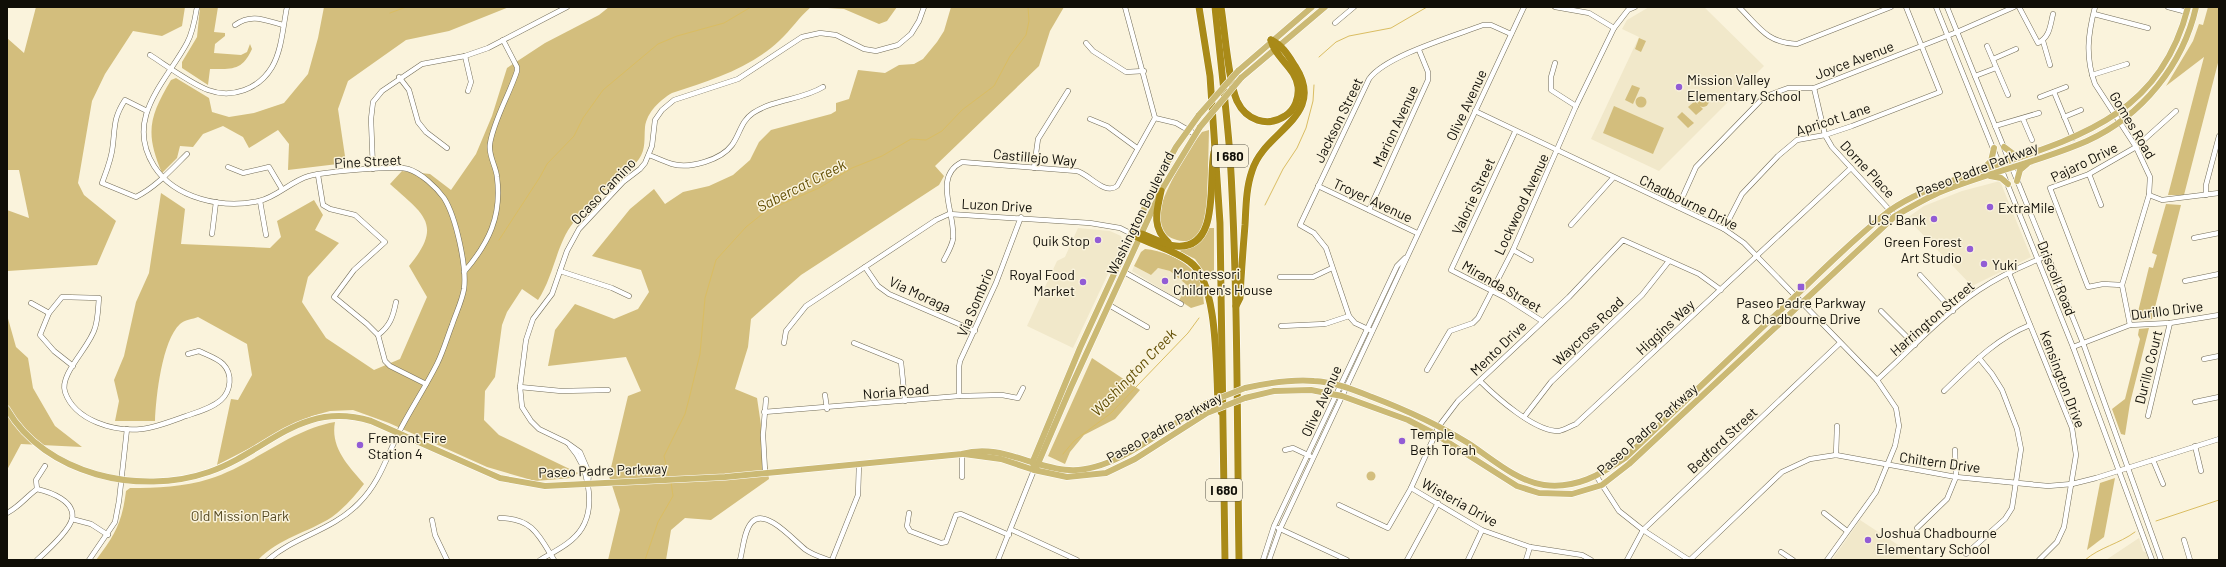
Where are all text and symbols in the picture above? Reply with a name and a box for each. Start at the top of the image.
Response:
street label: Joyce Avenue [1812,37,1896,83]
street label: Olive Avenue [1442,67,1490,143]
place label: Mission Valley Elementary School [1687,71,1801,104]
street label: Jackson Street [1310,75,1366,165]
street label: Marion Avenue [1369,82,1421,170]
marker: Mission Valley Elementary School [1674,82,1684,92]
street label: Gomes Road [2106,88,2160,162]
street label: Apricot Lane [1793,99,1873,139]
street label: Dorne Place [1837,137,1899,201]
street label: Paseo Padre Parkway [1914,138,2041,200]
street label: Pajaro Drive [2048,138,2120,186]
street label: Castillejo Way [992,145,1078,169]
road number: I 680 [1212,145,1248,167]
street label: Washington Boulevard [1103,148,1177,278]
street label: Pine Street [334,151,402,171]
street label: Lockwood Avenue [1490,151,1552,257]
street label: Ocaso Camino [567,154,639,228]
water label: Sabercat Creek [753,154,849,215]
street label: Valorie Street [1448,155,1498,237]
street label: Chadbourne Drive [1637,171,1741,233]
street label: Troyer Avenue [1331,174,1415,226]
street label: Luzon Drive [961,195,1033,215]
place label: ExtraMile [1998,199,2055,216]
marker: ExtraMile [1985,202,1995,212]
place label: U.S. Bank [1868,211,1926,228]
marker: U.S. Bank [1929,214,1939,224]
place label: Quik Stop [1033,232,1090,249]
place label: Green Forest Art Studio [1884,233,1962,266]
marker: Quik Stop [1093,235,1103,245]
street label: Driscoll Road [2034,238,2080,318]
marker: Green Forest Art Studio [1965,244,1975,254]
street label: Miranda Street [1459,256,1545,316]
place label: Yuki [1992,256,2018,273]
marker: Yuki [1979,259,1989,269]
street label: Via Sombrio [953,265,997,339]
place label: Montessori Children's House [1173,265,1273,298]
place label: Royal Food Market [1009,266,1075,299]
street label: Via Moraga [886,272,954,316]
marker: Montessori Children's House [1160,276,1170,286]
marker: Royal Food Market [1078,277,1088,287]
street label: Harrington Street [1886,277,1978,359]
marker: Paseo Padre Parkway & Chadbourne Drive [1796,282,1806,292]
street label: Waycross Road [1549,293,1627,369]
place label: Paseo Padre Parkway & Chadbourne Drive [1736,294,1866,327]
street label: Higgins Way [1632,295,1698,358]
street label: Durillo Drive [2130,297,2204,323]
street label: Mento Drive [1466,317,1530,379]
water label: Washington Creek [1087,324,1180,420]
street label: Kensington Drive [2037,328,2089,430]
street label: Durillo Court [2131,328,2165,406]
street label: Olive Avenue [1297,363,1345,439]
street label: Paseo Padre Parkway [1593,379,1701,479]
street label: Noria Road [862,380,930,402]
street label: Paseo Padre Parkway [1103,388,1225,466]
street label: Bedford Street [1683,403,1761,477]
place label: Temple Beth Torah [1410,425,1476,458]
place label: Fremont Fire Station 4 [368,429,447,462]
marker: Temple Beth Torah [1397,436,1407,446]
marker: Fremont Fire Station 4 [355,440,365,450]
street label: Chiltern Drive [1898,448,1982,476]
street label: Paseo Padre Parkway [538,459,668,481]
street label: Wisteria Drive [1419,474,1501,530]
road number: I 680 [1206,479,1242,501]
park label: Old Mission Park [191,507,289,524]
place label: Joshua Chadbourne Elementary School [1876,524,1997,557]
marker: Joshua Chadbourne Elementary School [1863,535,1873,545]

